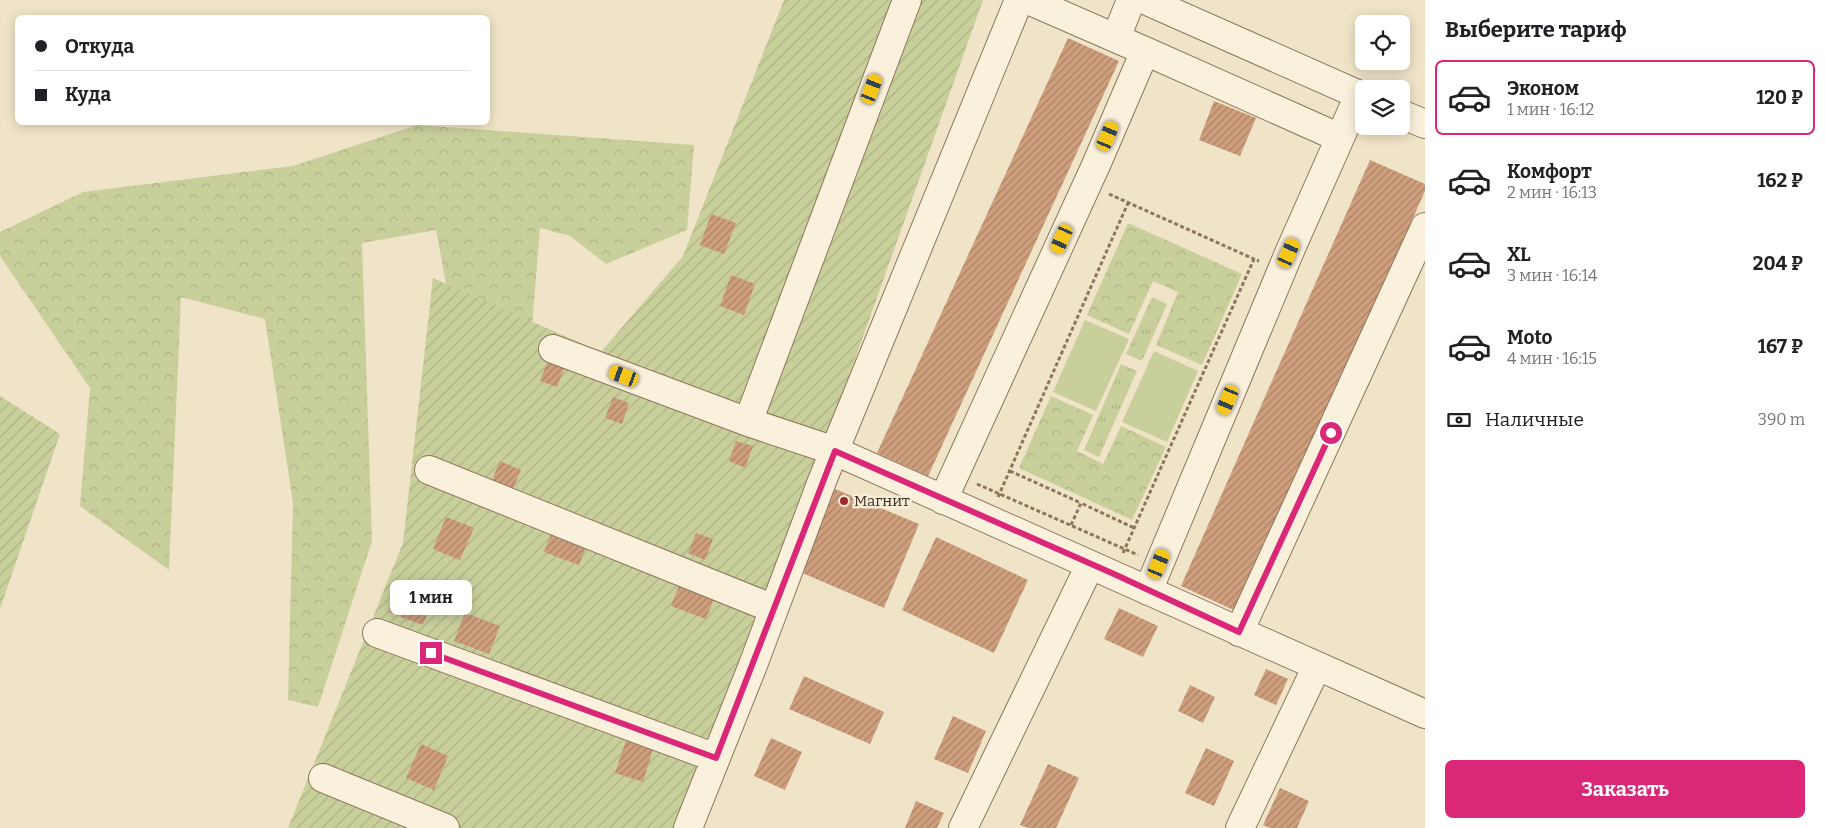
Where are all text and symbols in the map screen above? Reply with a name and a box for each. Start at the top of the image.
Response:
map controls [1355,15,1410,135]
button: locate [1355,15,1410,70]
text: Выберите тариф [1445,16,1626,43]
text: Откуда [65,35,134,58]
car [859,72,884,106]
icon: car [1447,75,1492,120]
text: Эконом [1507,77,1579,100]
button: layers [1355,80,1410,135]
text: Куда [65,83,111,106]
text: 120 ₽ [1756,86,1803,109]
text: 1 мин · 16:12 [1507,100,1594,119]
car [1095,119,1120,153]
icon: car [1447,158,1492,203]
text: Комфорт [1507,160,1592,183]
text: 162 ₽ [1757,169,1803,192]
text: 2 мин · 16:13 [1507,183,1597,202]
car [1049,222,1074,256]
car [1276,236,1301,270]
icon: car [1447,241,1492,286]
text: XL [1507,243,1531,266]
text: 204 ₽ [1753,252,1803,275]
text: 3 мин · 16:14 [1507,266,1597,285]
icon: car [1447,324,1492,369]
text: Moto [1507,326,1553,349]
text: 167 ₽ [1758,335,1803,358]
text: 4 мин · 16:15 [1507,349,1597,368]
car [607,364,640,388]
car [1215,383,1240,417]
icon: cash [1445,406,1473,434]
text: Наличные [1485,408,1584,431]
text: 390 m [1758,410,1805,429]
route start [1320,422,1342,444]
place label: Магнит [854,492,910,510]
marker: Магнит [838,495,850,507]
car [1146,547,1171,581]
callout: 1 мин [390,580,472,616]
text: 1 мин [409,588,453,607]
route end [420,642,442,664]
button: Заказать [1445,760,1805,818]

